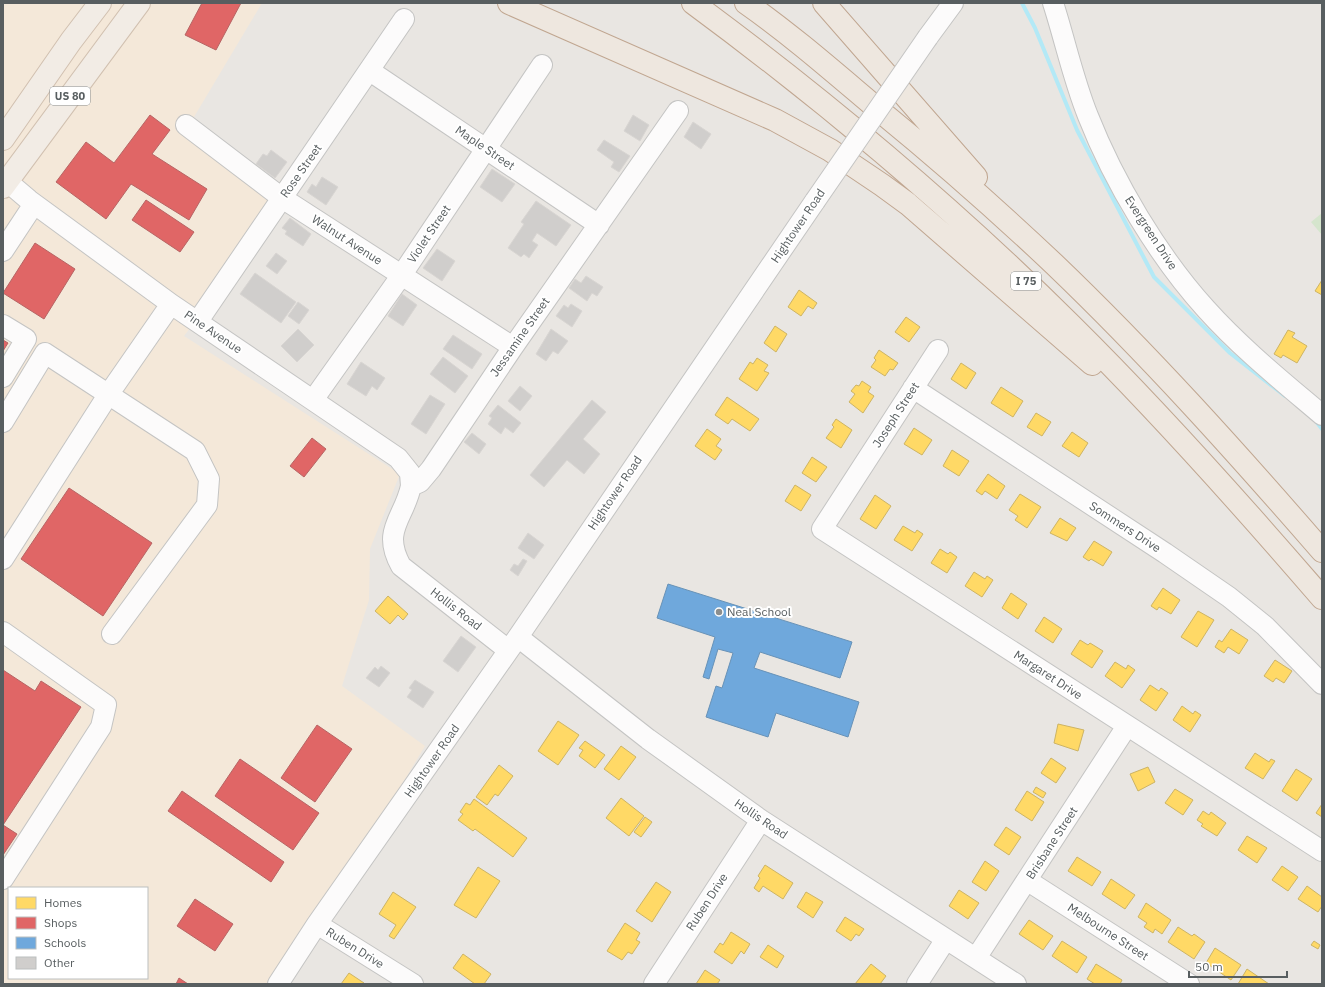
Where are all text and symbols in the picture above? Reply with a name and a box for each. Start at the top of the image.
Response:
road number: US 80 [50,87,90,105]
street label: Maple Street [453,122,518,173]
street label: Rose Street [277,141,325,201]
street label: Hightower Road [767,186,828,266]
street label: Evergreen Drive [1122,193,1181,273]
street label: Violet Street [404,202,453,266]
street label: Walnut Avenue [309,211,386,268]
road number: I 75 [1011,272,1041,290]
street label: Jessamine Street [487,294,553,379]
street label: Pine Avenue [181,307,245,357]
street label: Joseph Street [869,379,922,450]
street label: Hightower Road [584,453,645,533]
street label: Sommers Drive [1087,498,1164,555]
street label: Hollis Road [428,584,485,633]
place label: Neal School [727,604,791,619]
marker: Neal School [714,607,724,617]
street label: Margaret Drive [1011,647,1086,703]
street label: Hightower Road [401,721,462,800]
street label: Hollis Road [732,795,791,842]
street label: Brisbane Street [1023,804,1081,882]
street label: Ruben Drive [682,870,731,933]
legend [8,887,148,979]
text: Homes [44,895,82,910]
street label: Melbourne Street [1065,900,1152,963]
text: Shops [44,915,77,930]
street label: Ruben Drive [323,924,387,972]
text: Schools [44,935,87,950]
scale bar [1189,953,1287,979]
text: Other [44,955,75,970]
text: 50 m [1195,959,1223,974]

